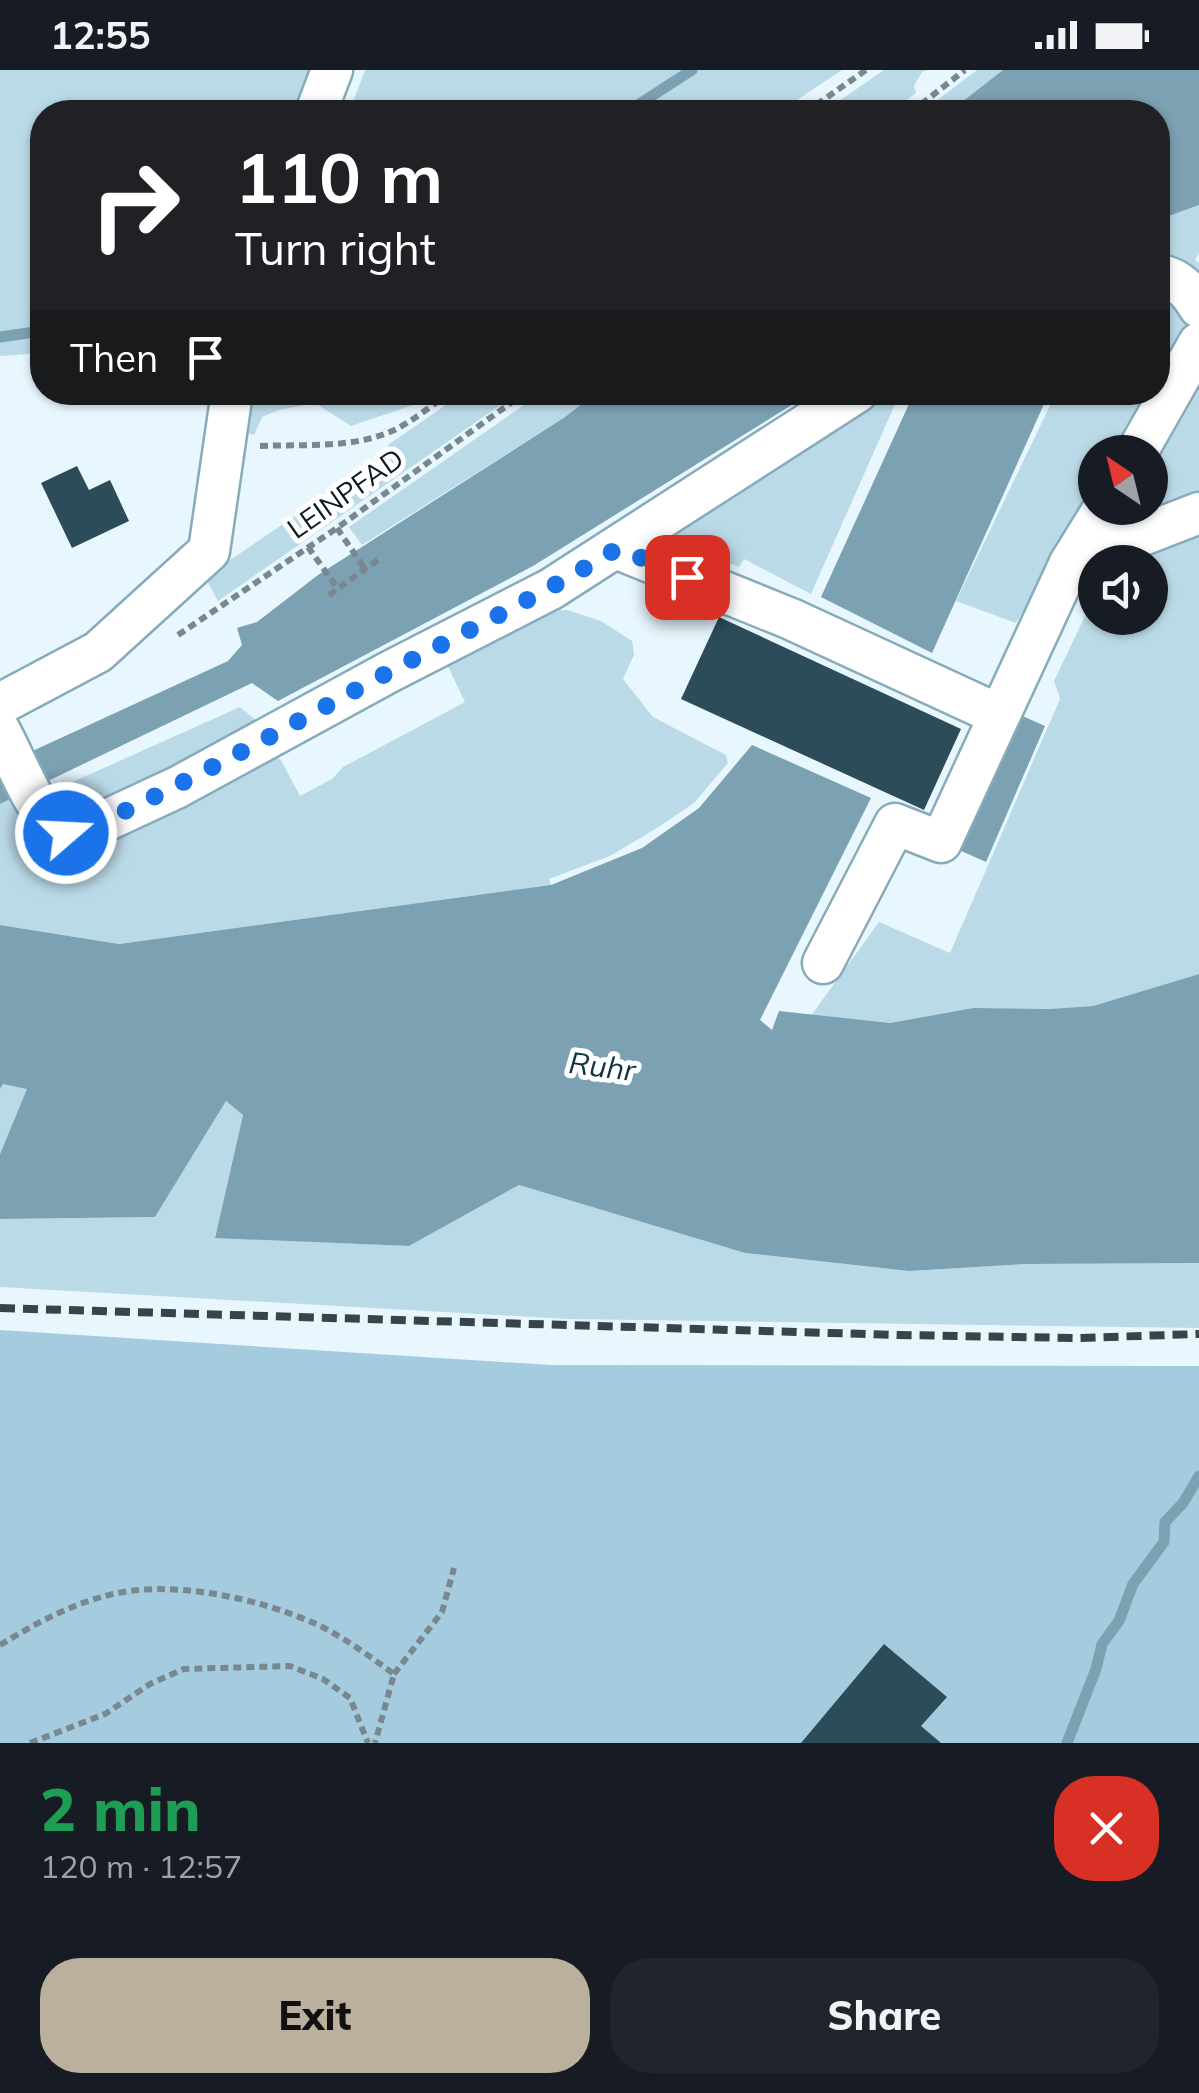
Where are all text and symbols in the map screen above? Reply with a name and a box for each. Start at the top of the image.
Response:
text: 12:55 [50,11,151,59]
text: 110 m [235,133,443,221]
icon: right [70,140,200,270]
text: Turn right [235,220,436,276]
icon: arrive [178,330,233,385]
text: Then [70,334,158,382]
north arrow [1078,435,1168,525]
map controls [1078,435,1168,635]
street label: LEINPFAD [280,440,410,546]
pin [645,535,730,620]
button: sound [1078,545,1168,635]
icon: arrive [660,550,715,605]
position arrow [14,781,118,885]
water label: Ruhr [567,1043,638,1089]
text: 2 min [40,1771,201,1846]
button: close [1054,1776,1159,1881]
text: 120 m · 12:57 [40,1846,242,1886]
button: Exit [40,1958,590,2073]
button: Share [610,1958,1159,2073]

